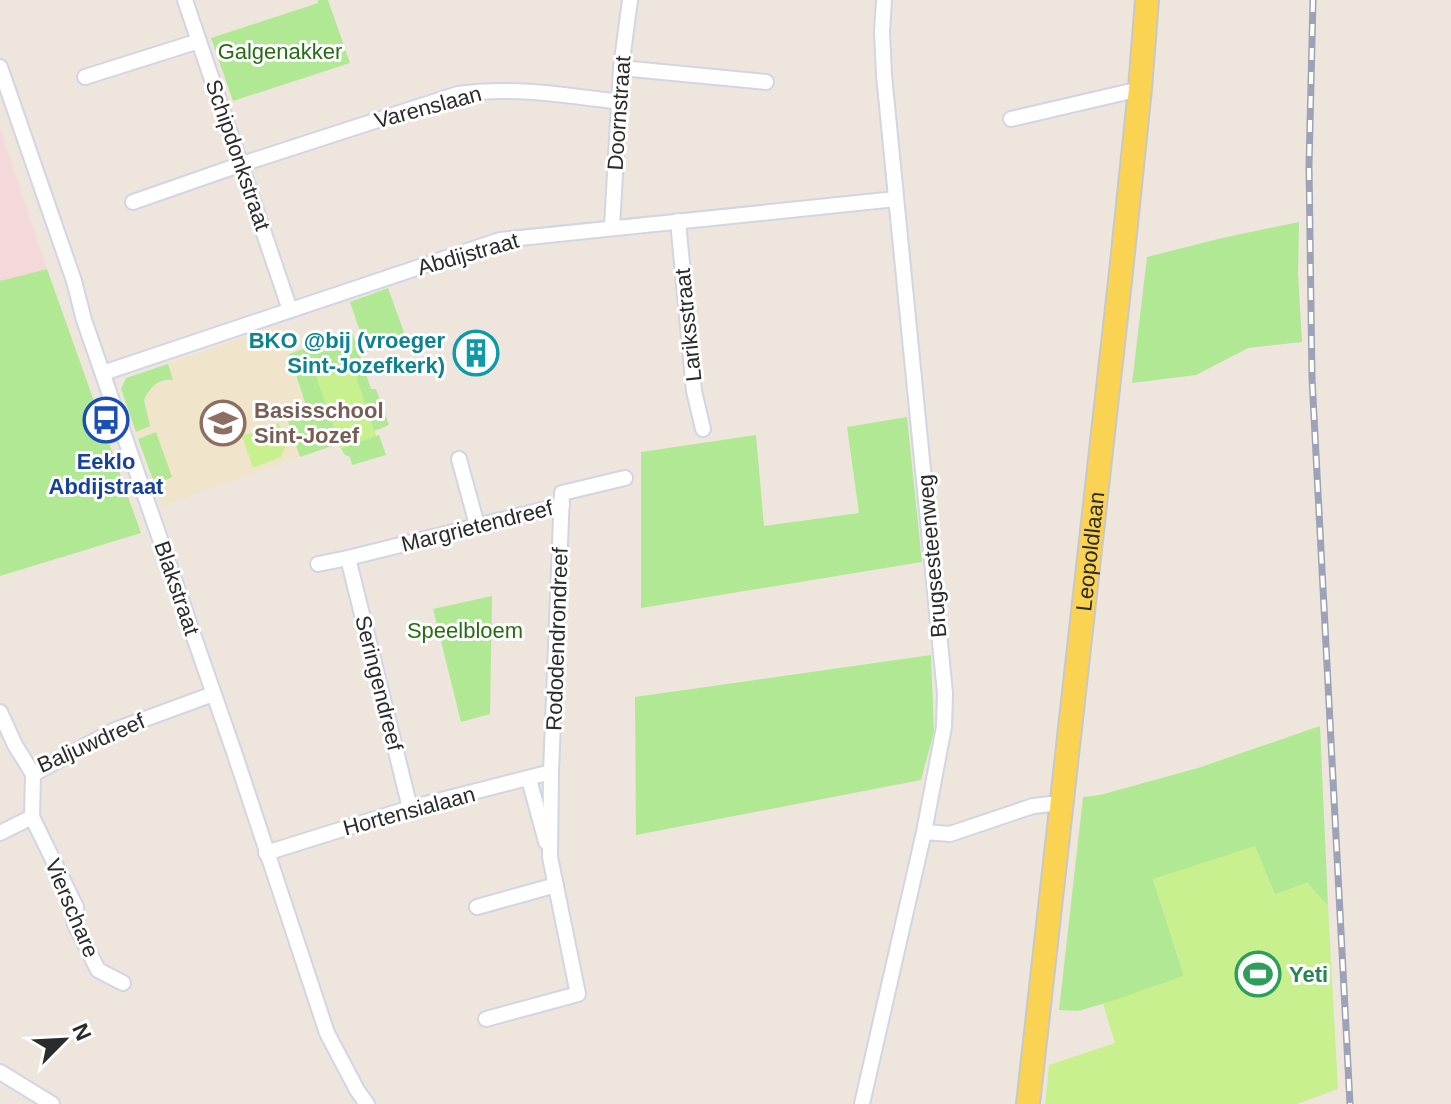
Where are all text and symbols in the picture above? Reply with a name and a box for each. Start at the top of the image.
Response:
park label: Galgenakker [218,39,342,64]
street label: Doornstraat [603,55,635,171]
street label: Schipdonkstraat [200,76,276,234]
street label: Varenslaan [372,81,484,133]
street label: Abdijstraat [415,228,521,280]
street label: Lariksstraat [670,267,706,383]
place label: BKO @bij (vroeger Sint-Jozefkerk) [249,328,445,378]
building icon: BKO @bij (vroeger Sint-Jozefkerk) [452,329,500,377]
bus stop icon: Eeklo Abdijstraat [82,396,130,444]
place label: Basisschool Sint-Jozef [254,398,384,448]
school or university icon: Basisschool Sint-Jozef [199,399,247,447]
place label: Eeklo Abdijstraat [49,449,164,499]
street label: Brugsesteenweg [912,473,952,639]
street label: Leopoldlaan [1071,490,1109,612]
street label: Margrietendreef [399,495,556,557]
street label: Blakstraat [149,538,205,638]
street label: Rododendrondreef [541,546,573,731]
street label: Seringendreef [350,613,408,754]
park label: Speelbloem [407,618,523,643]
street label: Baljuwdreef [33,708,149,778]
street label: Hortensialaan [340,781,478,841]
street label: Vierschare [40,855,104,961]
sports icon: Yeti [1234,950,1282,998]
place label: Yeti [1289,962,1328,987]
north arrow [24,1000,104,1080]
text: N [67,1020,96,1044]

